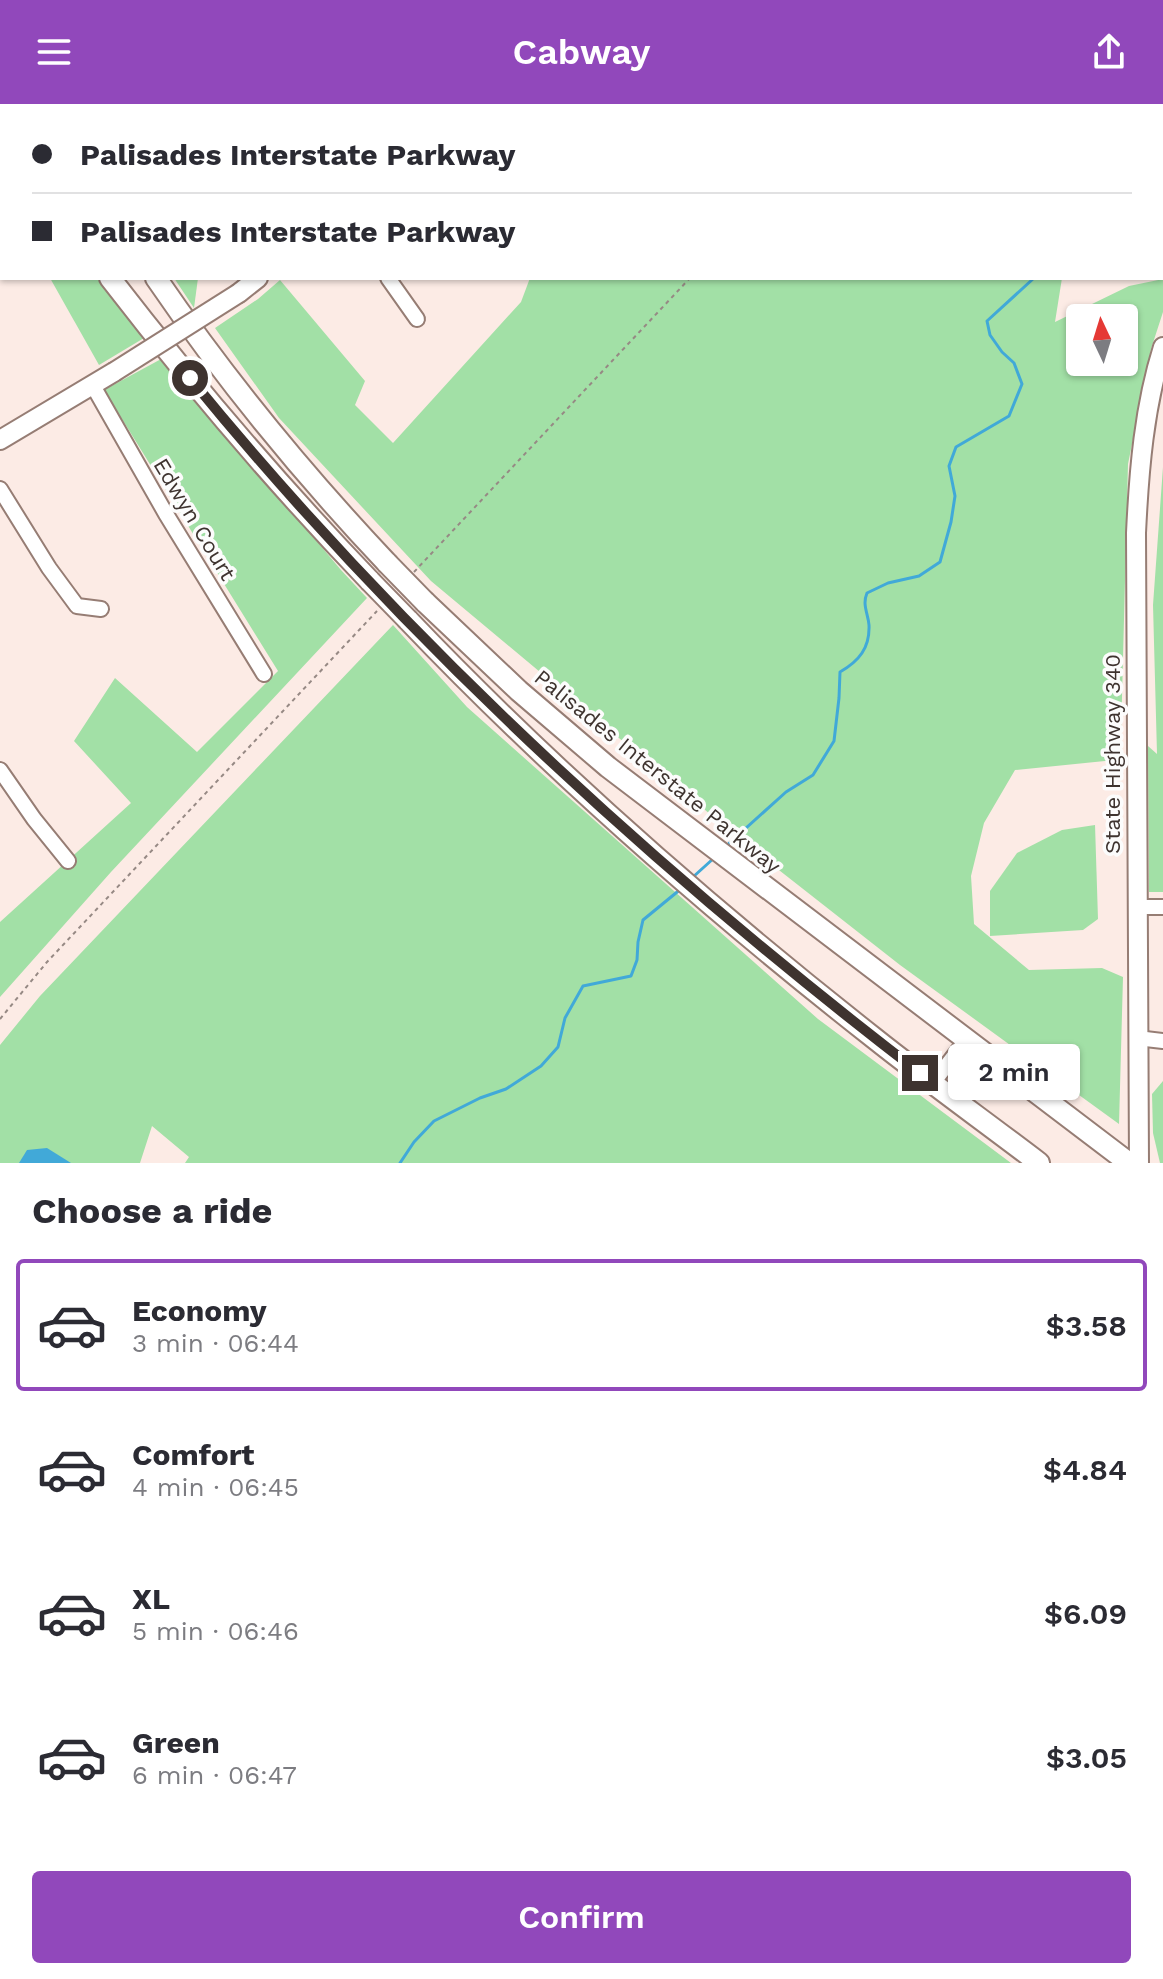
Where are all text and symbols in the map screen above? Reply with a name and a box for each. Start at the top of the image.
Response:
icon: menu [32,30,76,74]
icon: share [1087,30,1131,74]
text: Cabway [513,31,650,73]
text: Palisades Interstate Parkway [80,137,515,172]
text: Palisades Interstate Parkway [80,214,515,249]
north arrow [1066,304,1138,376]
map controls [1066,304,1138,376]
route start [172,360,208,396]
street label: Edwyn Court [148,454,241,585]
street label: State Highway 340 [1100,654,1125,854]
street label: Palisades Interstate Parkway [530,664,786,879]
callout: 2 min [948,1045,1080,1101]
route end [902,1055,938,1091]
text: 2 min [978,1057,1050,1087]
text: Choose a ride [32,1190,272,1232]
icon: car [36,1289,108,1361]
text: Economy [132,1293,267,1328]
text: $3.58 [1046,1308,1127,1343]
text: 3 min · 06:44 [132,1328,299,1358]
icon: car [36,1433,108,1505]
text: Comfort [132,1437,254,1472]
text: $4.84 [1043,1452,1127,1487]
text: 4 min · 06:45 [132,1472,299,1502]
icon: car [36,1577,108,1649]
text: XL [132,1581,170,1616]
text: $6.09 [1044,1596,1127,1631]
text: 5 min · 06:46 [132,1616,299,1646]
icon: car [36,1721,108,1793]
text: Green [132,1725,220,1760]
text: $3.05 [1046,1740,1127,1775]
text: 6 min · 06:47 [132,1760,297,1790]
button: Confirm [32,1871,1131,1963]

